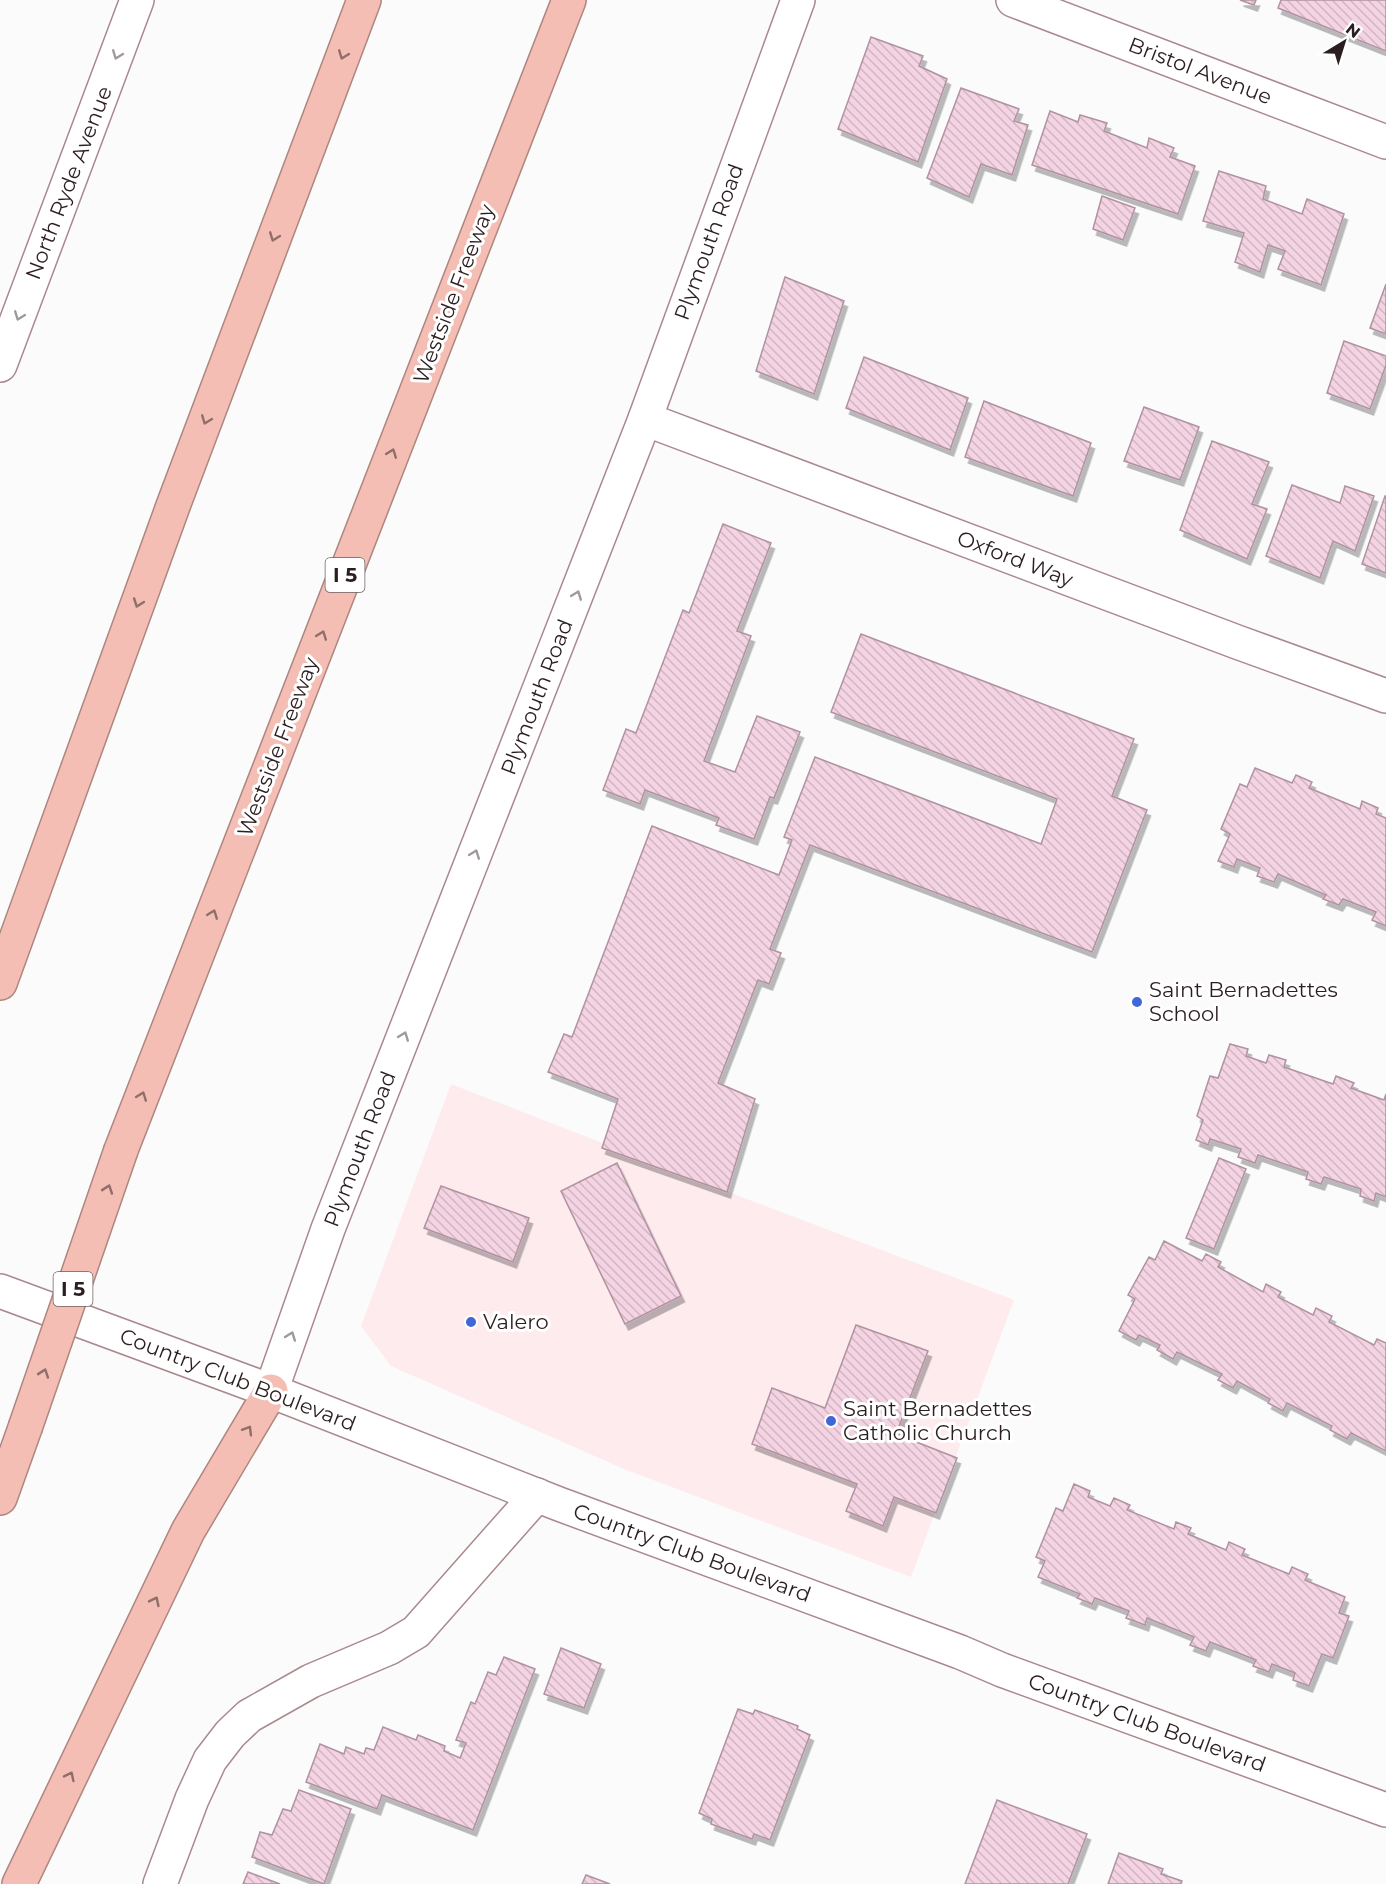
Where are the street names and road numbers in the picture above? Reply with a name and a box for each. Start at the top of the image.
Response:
street label: Bristol Avenue [1125,32,1275,109]
street label: North Ryde Avenue [20,83,117,283]
street label: Plymouth Road [669,160,748,323]
street label: Westside Freeway [408,200,499,387]
street label: Oxford Way [954,525,1077,592]
road number: I 5 [326,558,364,592]
street label: Plymouth Road [495,615,578,778]
street label: Westside Freeway [232,653,323,840]
street label: Plymouth Road [318,1067,401,1230]
road number: I 5 [54,1272,92,1306]
street label: Country Club Boulevard [117,1323,360,1436]
street label: Country Club Boulevard [570,1498,814,1607]
street label: Country Club Boulevard [1025,1668,1269,1777]

